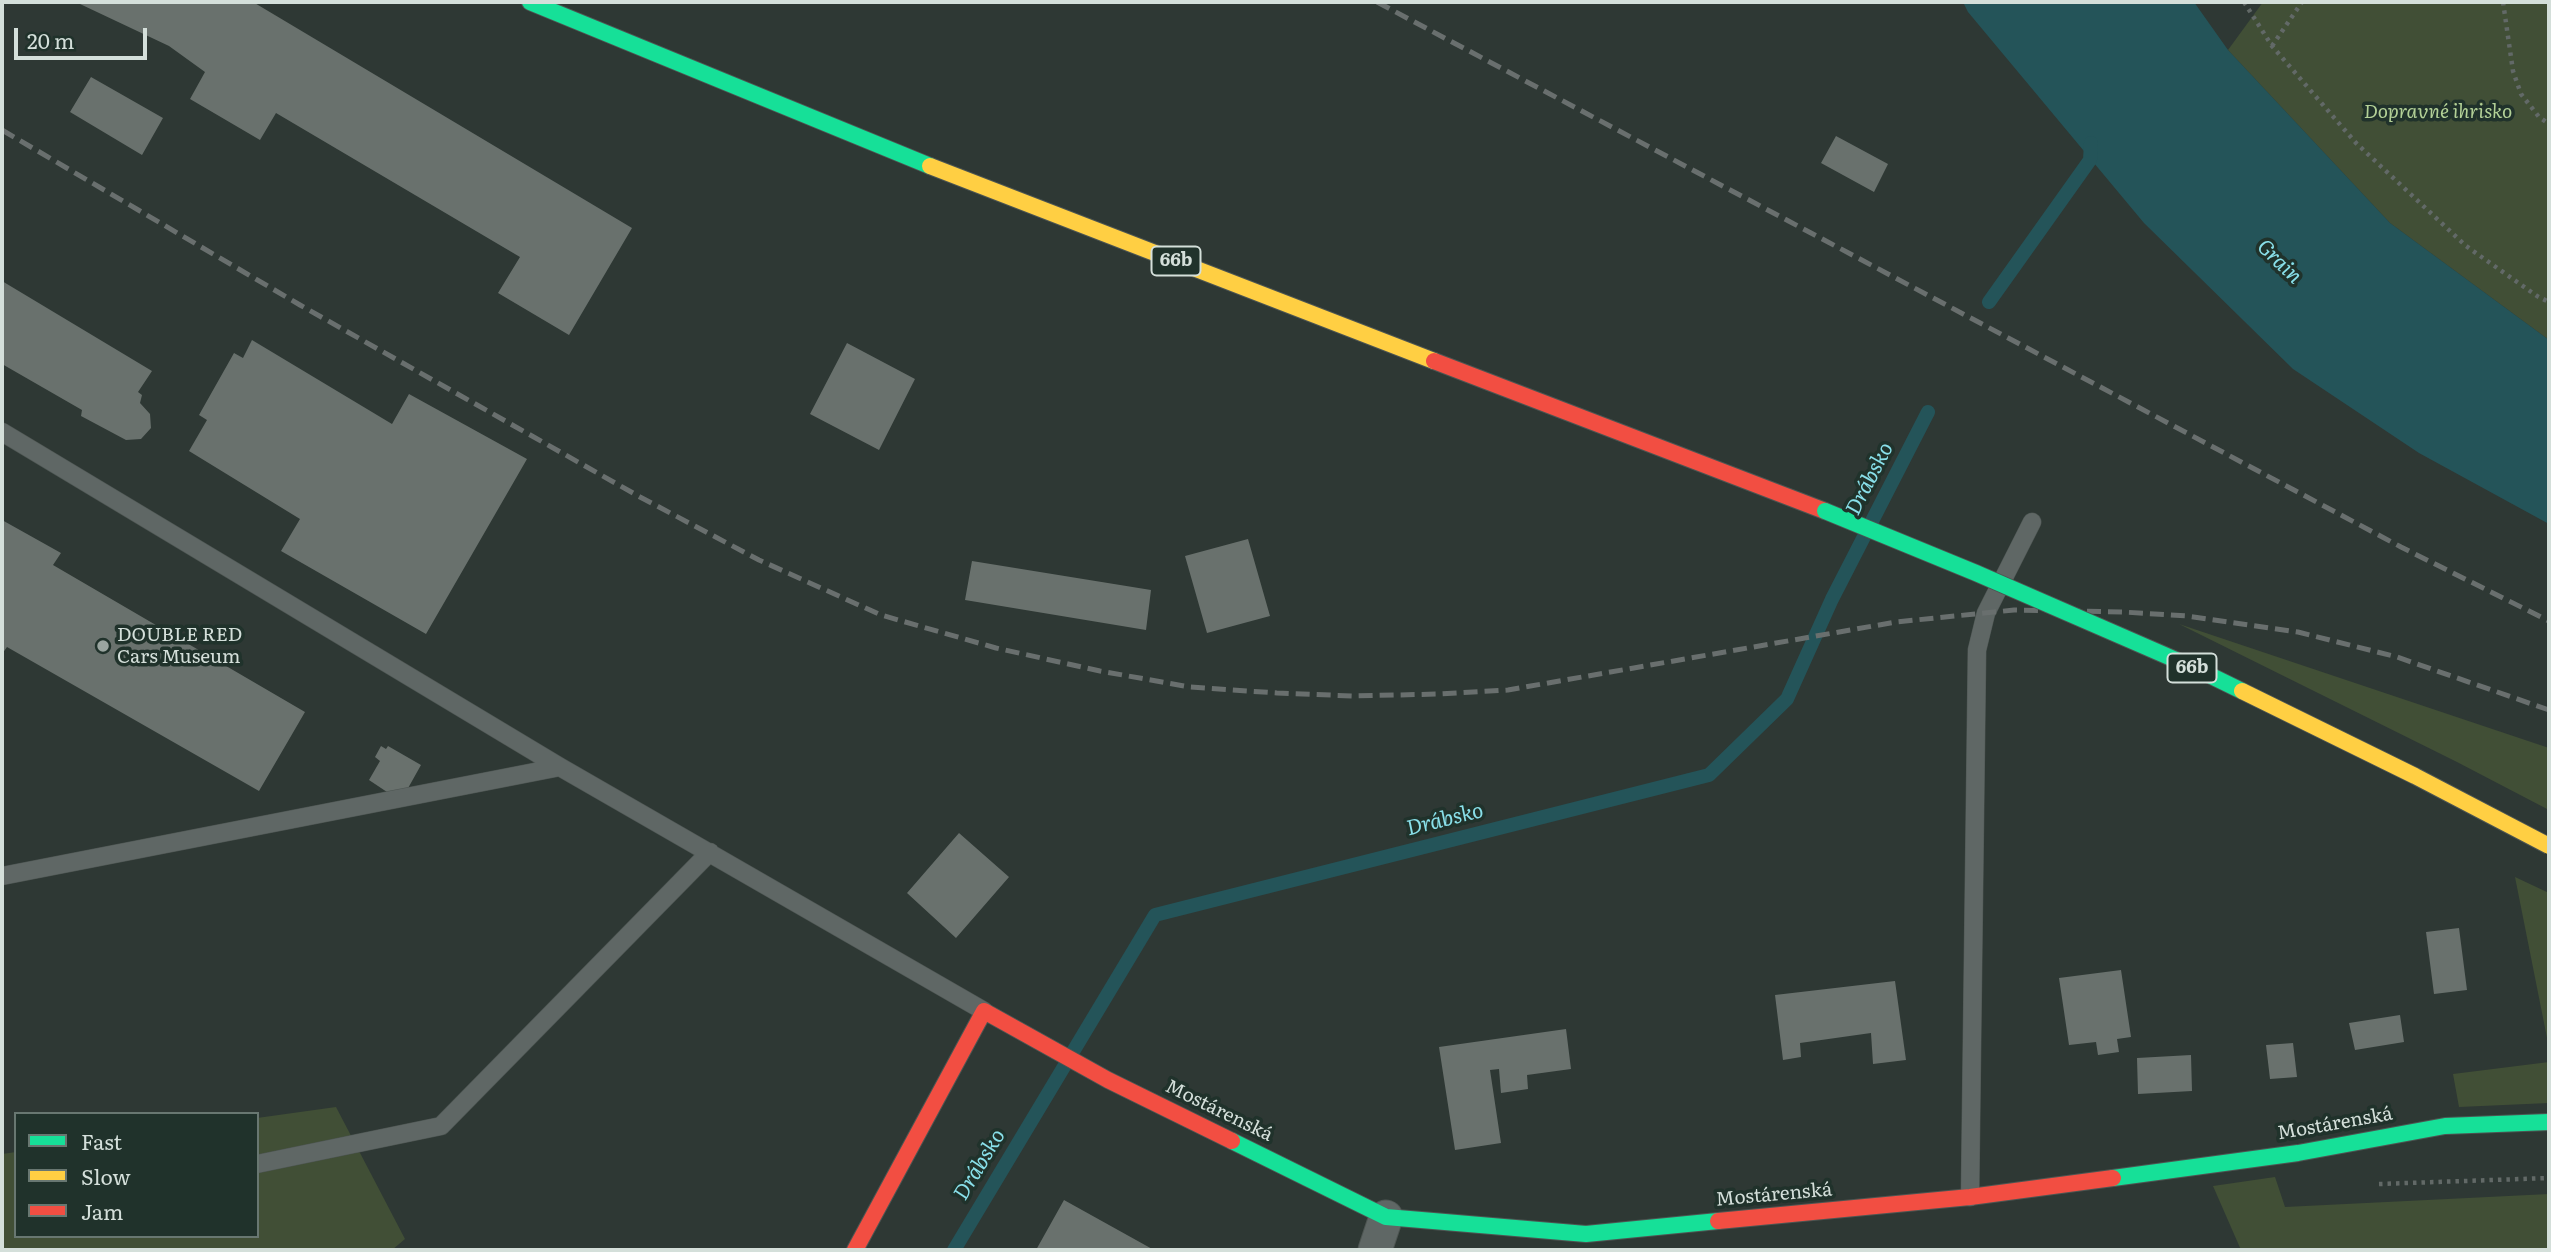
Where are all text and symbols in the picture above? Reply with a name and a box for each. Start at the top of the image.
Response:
scale bar [18,14,150,58]
text: 20 m [27,24,74,55]
park label: Dopravné ihrisko [2364,101,2512,123]
water label: Grain [2251,235,2307,289]
road number: 66b [1152,246,1200,276]
water label: Drábsko [1841,438,1899,520]
place label: DOUBLE RED Cars Museum [117,624,242,668]
marker: DOUBLE RED Cars Museum [95,638,111,654]
road number: 66b [2168,654,2216,682]
water label: Drábsko [1404,798,1486,842]
street label: Mostárenská [1162,1075,1276,1147]
street label: Mostárenská [2276,1103,2394,1145]
legend [14,1112,259,1238]
text: Fast [81,1125,122,1156]
water label: Drábsko [949,1125,1011,1205]
text: Slow [81,1160,131,1191]
street label: Mostárenská [1715,1179,1833,1211]
text: Jam [81,1195,123,1226]

